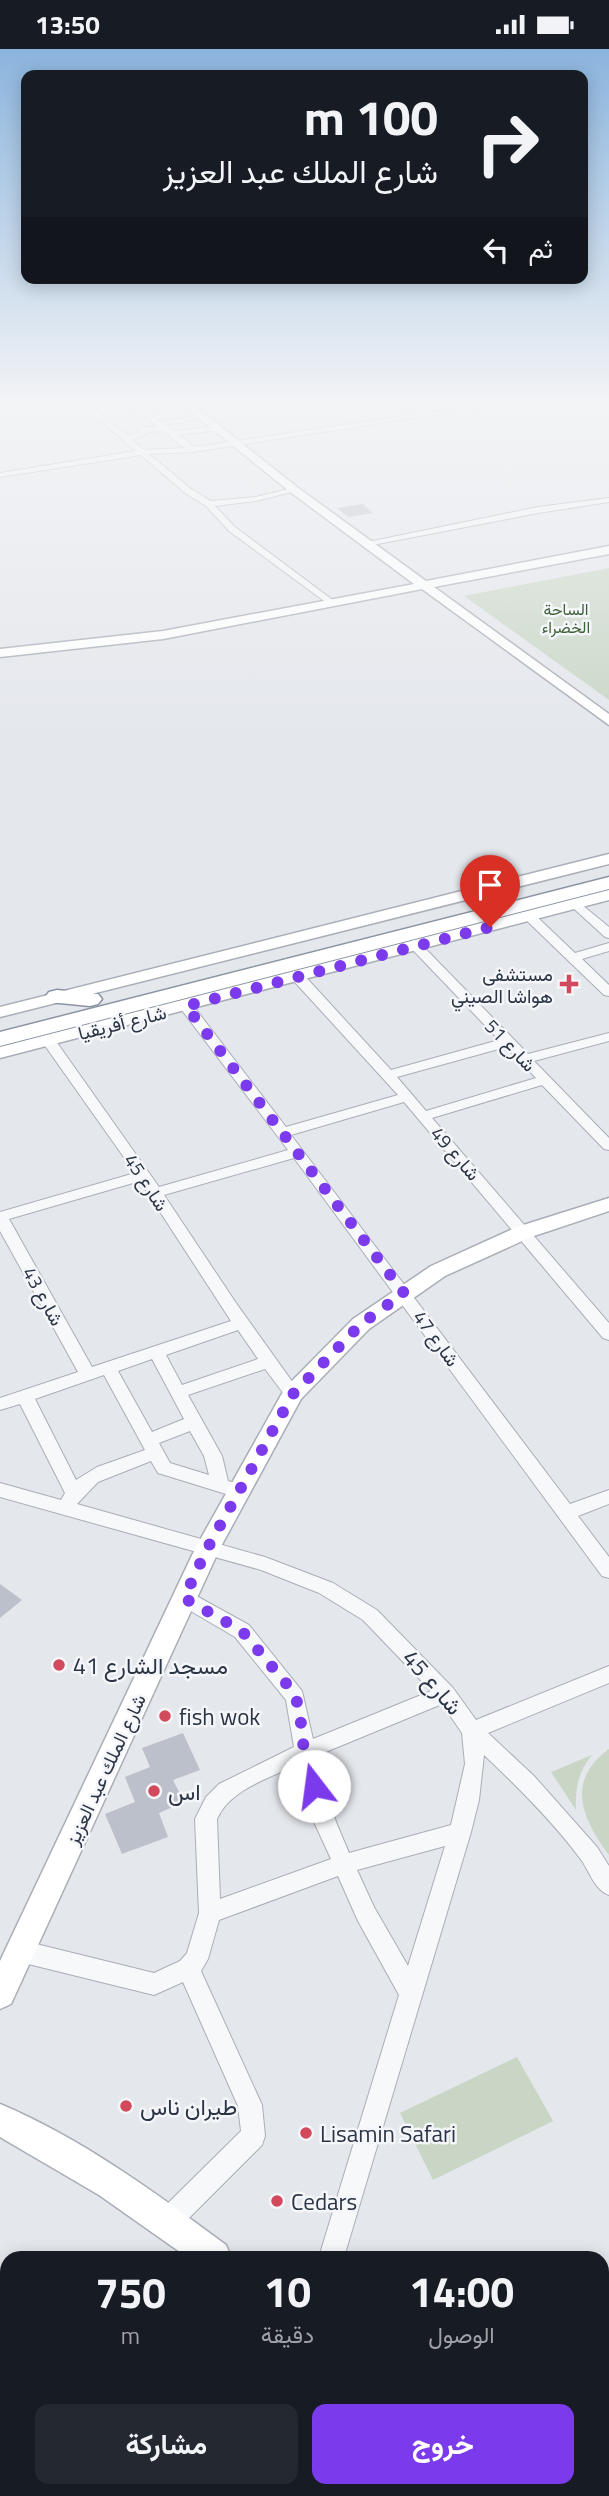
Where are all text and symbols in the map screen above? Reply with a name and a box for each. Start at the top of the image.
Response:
text: 13:50 [35,5,100,44]
text: 100 m [304,79,438,154]
icon: right [462,98,553,189]
text: شارع الملك عبد العزيز [163,147,438,195]
text: ثم [529,229,553,268]
icon: left [477,231,515,269]
park label: الساحة الخضراء [542,597,590,639]
pin [460,855,520,927]
icon: arrive [471,866,509,904]
place label: مستشفى هواشا الصيني [451,959,553,1012]
marker: مستشفى هواشا الصيني [559,974,579,994]
street label: شارع أفريقيا [75,997,169,1047]
street label: شارع 51 [478,1012,544,1078]
street label: شارع 49 [424,1119,488,1187]
street label: شارع 45 [117,1147,177,1217]
street label: شارع 43 [16,1261,72,1331]
street label: شارع 47 [407,1304,467,1372]
street label: شارع 45 [395,1641,471,1723]
place label: مسجد الشارع 41 [73,1648,228,1683]
marker: مسجد الشارع 41 [51,1657,67,1673]
street label: شارع الملك عبد العزيز [57,1689,153,1850]
place label: fish wok [179,1699,260,1734]
marker: fish wok [157,1708,173,1724]
position arrow [277,1749,351,1823]
place label: اس [168,1774,201,1809]
marker: اس [146,1783,162,1799]
place label: طيران ناس [140,2089,237,2124]
marker: طيران ناس [118,2098,134,2114]
place label: Lisamin Safari [320,2116,456,2151]
marker: Lisamin Safari [298,2125,314,2141]
place label: Cedars [291,2184,357,2219]
marker: Cedars [269,2193,285,2209]
text: 10 [264,2259,311,2323]
text: 14:00 [409,2259,514,2323]
text: 750 [95,2260,166,2324]
text: دقيقة [261,2317,314,2352]
text: الوصول [428,2317,495,2352]
text: m [121,2318,140,2353]
button: مشاركة [35,2404,298,2484]
button: خروج [312,2404,574,2484]

